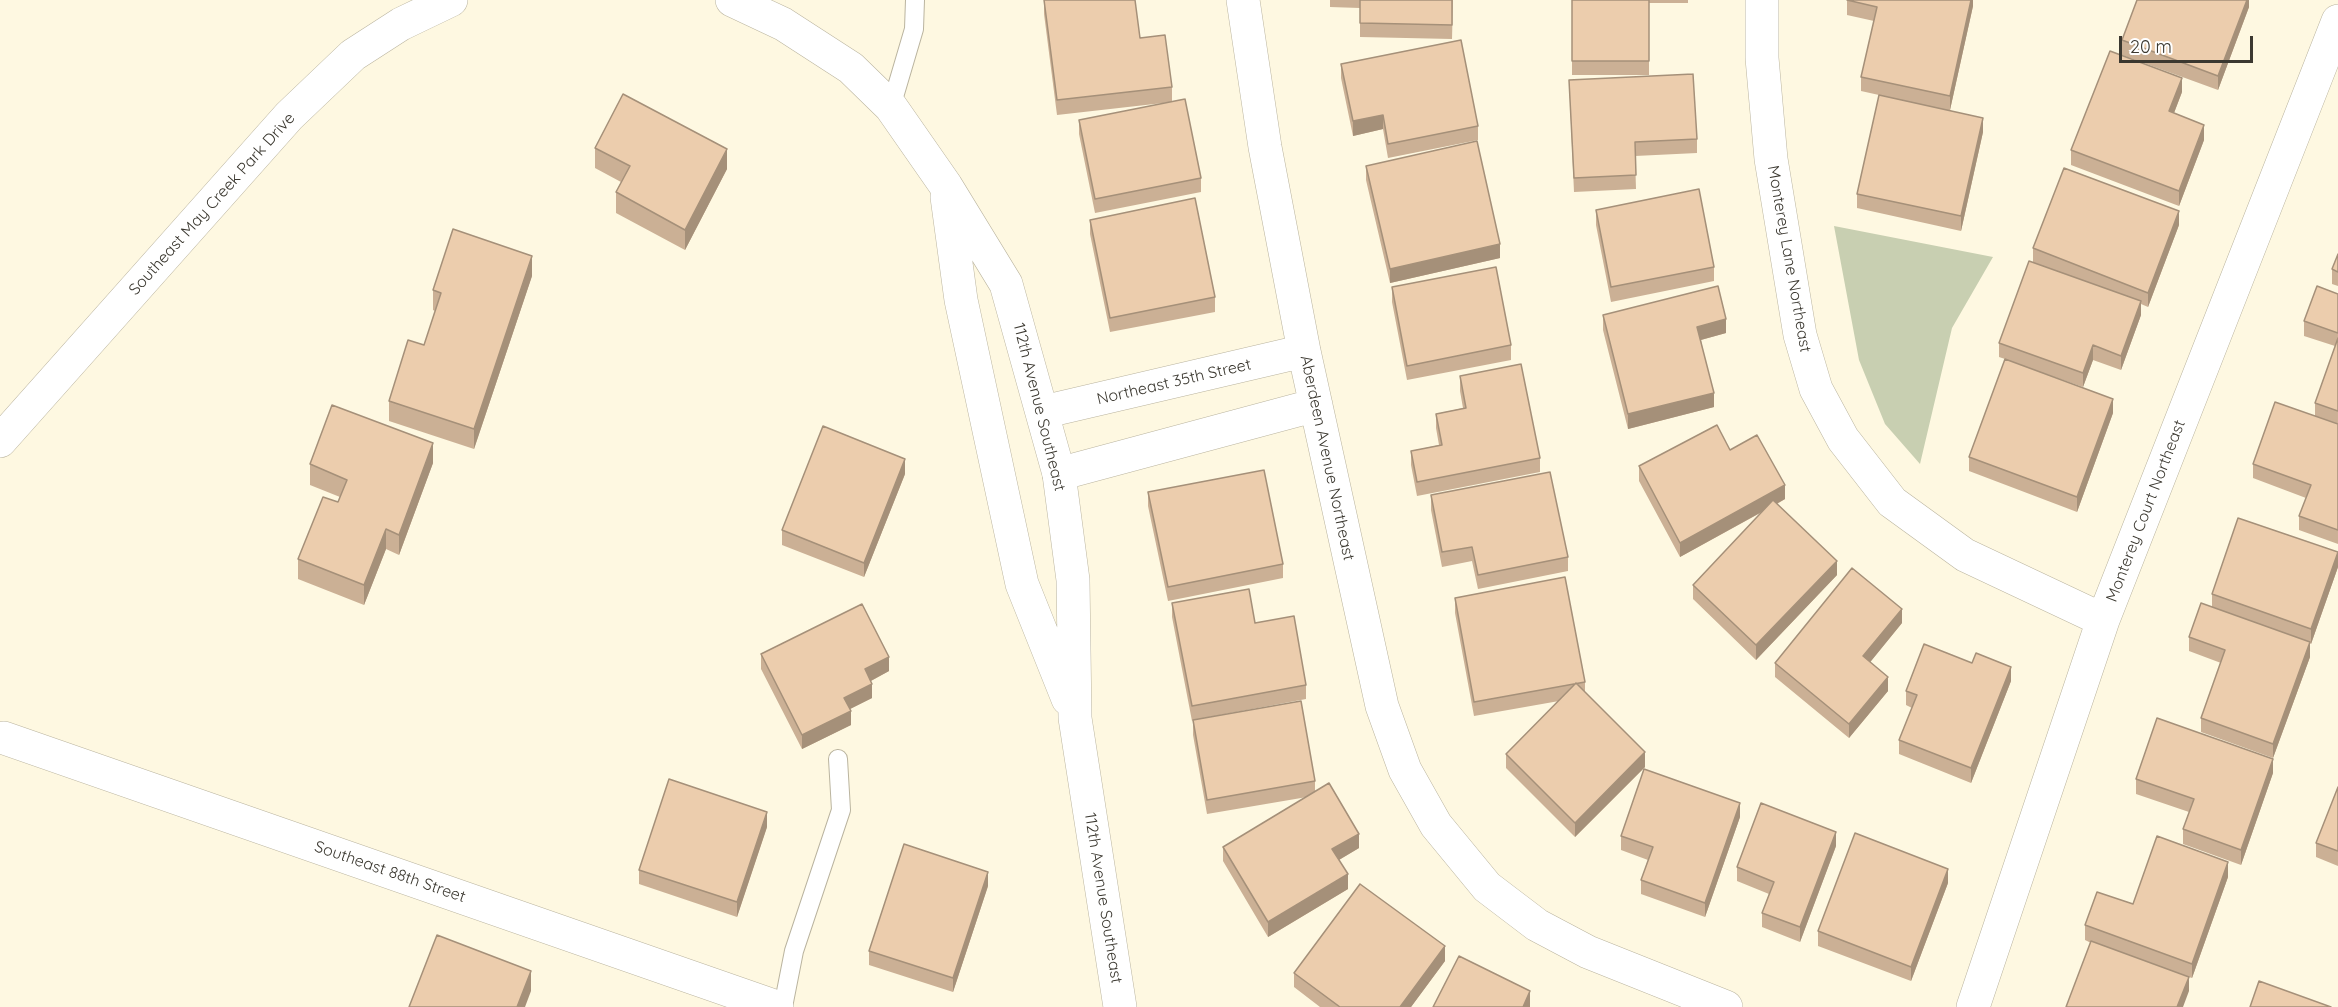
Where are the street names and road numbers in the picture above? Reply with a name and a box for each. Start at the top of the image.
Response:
street label: Southeast May Creek Park Drive [125,109,299,299]
street label: Monterey Lane Northeast [1763,164,1815,354]
street label: 112th Avenue Southeast [1009,321,1069,493]
street label: Aberdeen Avenue Northeast [1296,354,1358,562]
street label: Northeast 35th Street [1095,355,1253,409]
street label: Monterey Court Northeast [2102,417,2190,605]
street label: 112th Avenue Southeast [1080,811,1126,985]
street label: Southeast 88th Street [312,837,468,907]

